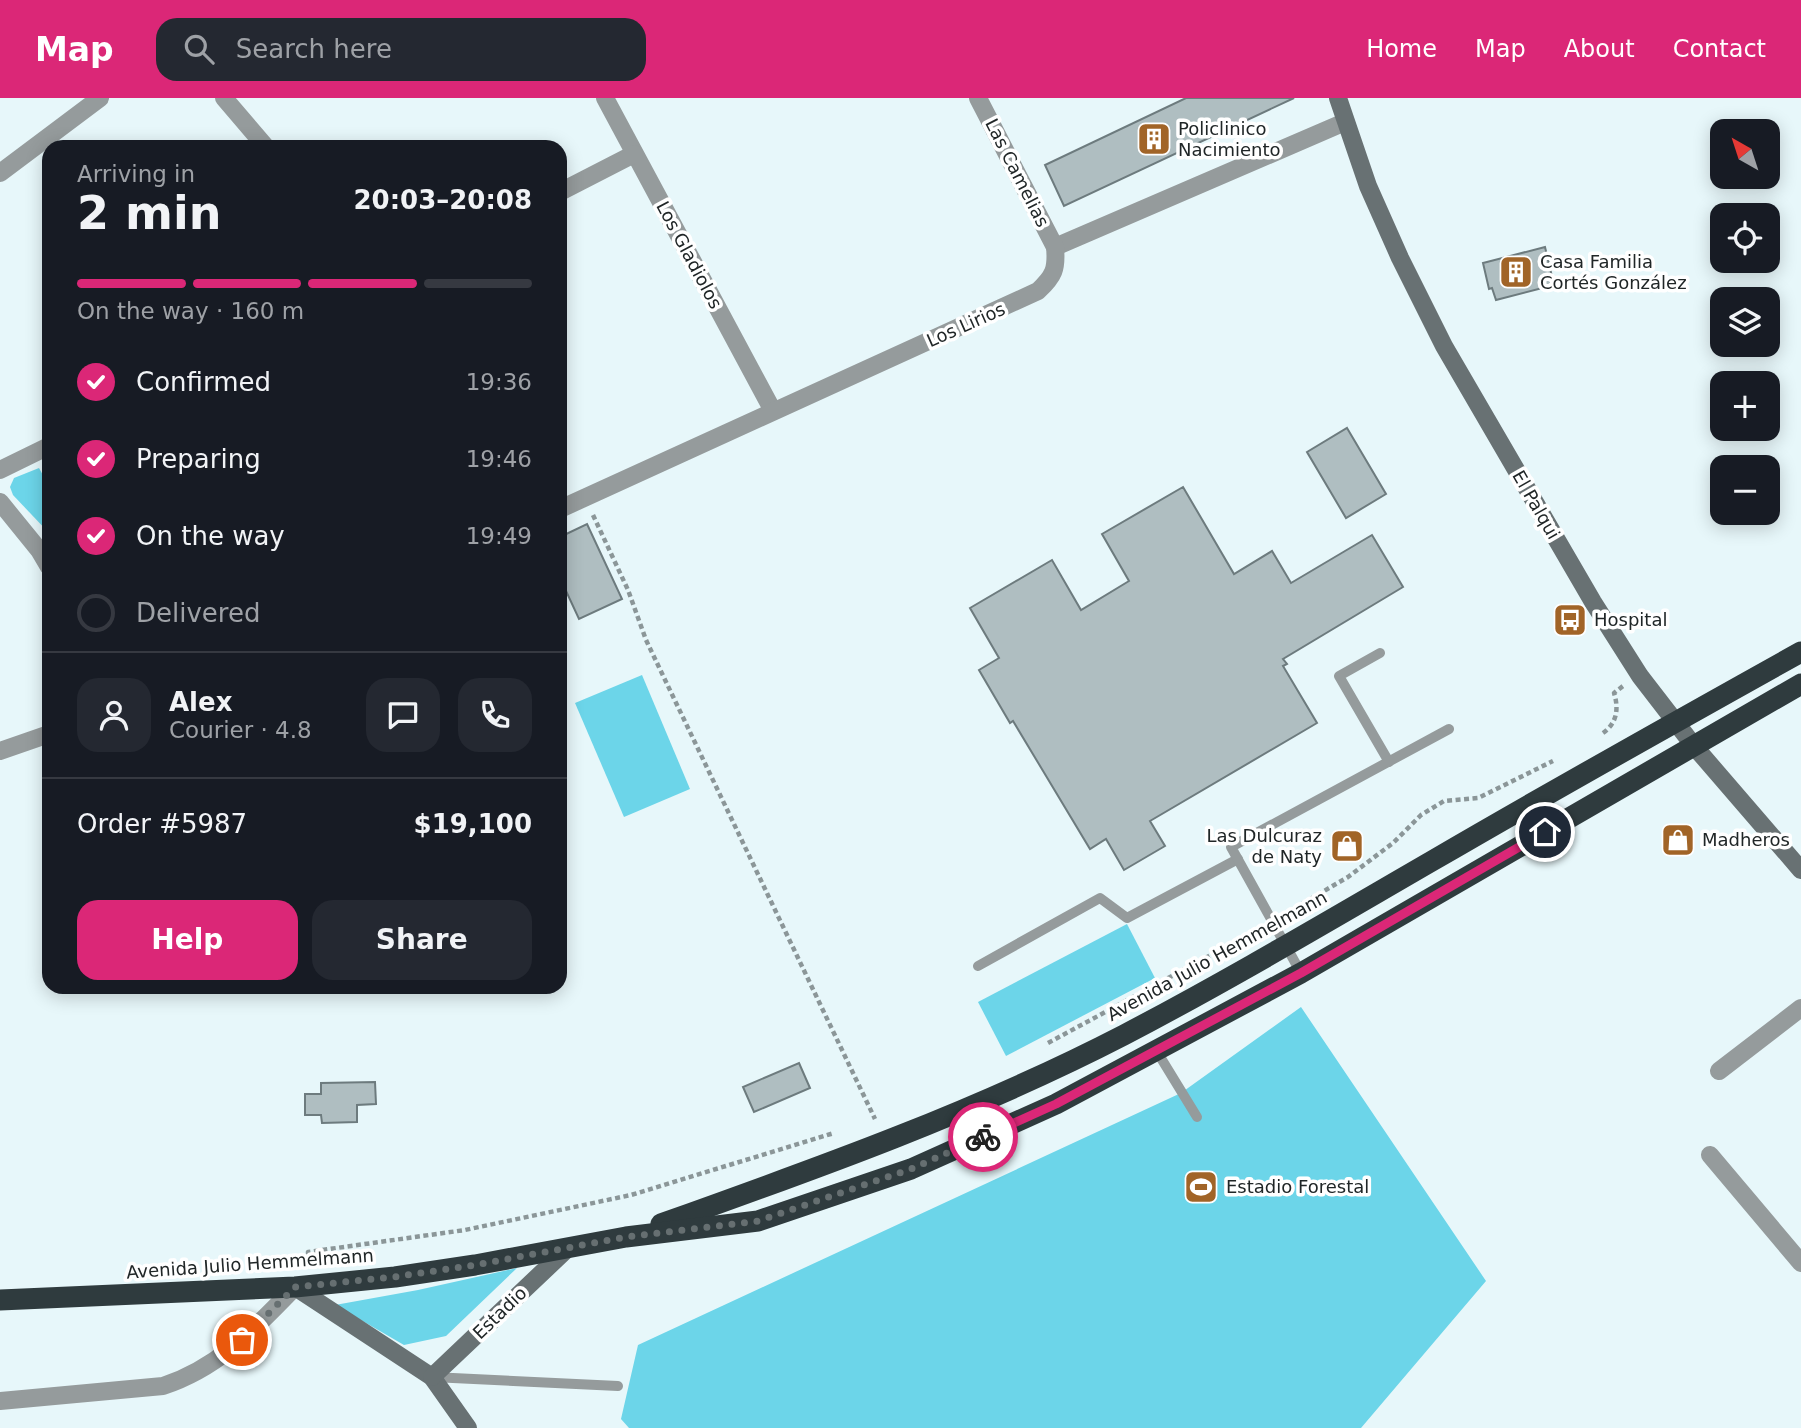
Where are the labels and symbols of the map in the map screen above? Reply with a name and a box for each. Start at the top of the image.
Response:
street label: Las Camelias [981,115,1054,230]
place label: Policlinico Nacimiento [1178,118,1280,160]
north arrow [1710,119,1780,189]
building icon: Policlinico Nacimiento [1135,120,1173,158]
street label: Los Gladiolos [652,197,727,312]
place label: Casa Familia Cortés González [1540,251,1687,293]
building icon: Casa Familia Cortés González [1497,253,1535,291]
street label: Los Lirios [923,298,1008,351]
street label: El Palqui [1508,467,1565,543]
bus stop icon: Hospital [1551,601,1589,639]
place label: Hospital [1594,609,1667,630]
pin [1515,802,1575,862]
shop icon: Madheros [1659,821,1697,859]
place label: Las Dulcuraz de Naty [1206,825,1322,867]
shop icon: Las Dulcuraz de Naty [1328,827,1366,865]
place label: Madheros [1702,829,1790,850]
street label: Avenida Julio Hemmelmann [1103,886,1330,1025]
courier [948,1102,1018,1172]
sports icon: Estadio Forestal [1182,1168,1220,1206]
place label: Estadio Forestal [1226,1176,1369,1197]
street label: Avenida Julio Hemmelmann [125,1244,374,1283]
street label: Estadio [469,1282,531,1343]
pin [212,1310,272,1370]

